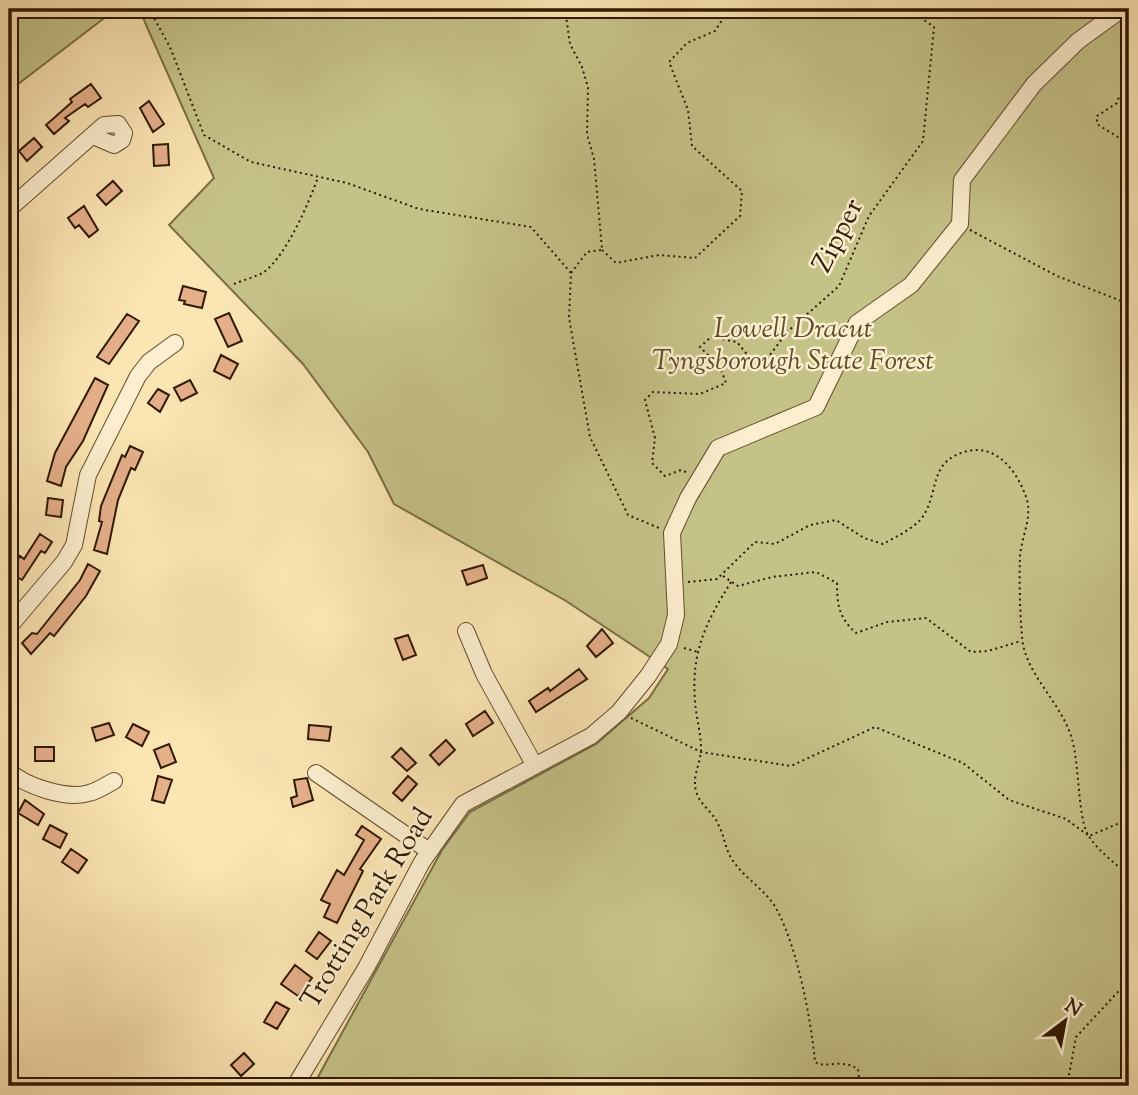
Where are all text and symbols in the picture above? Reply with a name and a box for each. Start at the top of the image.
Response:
street label: Zipper [803,192,875,280]
park label: Lowell Dracut Tyngsborough State Forest [652,310,934,382]
street label: Trotting Park Road [292,801,444,1017]
north arrow [1030,986,1100,1056]
text: N [1059,993,1086,1024]

